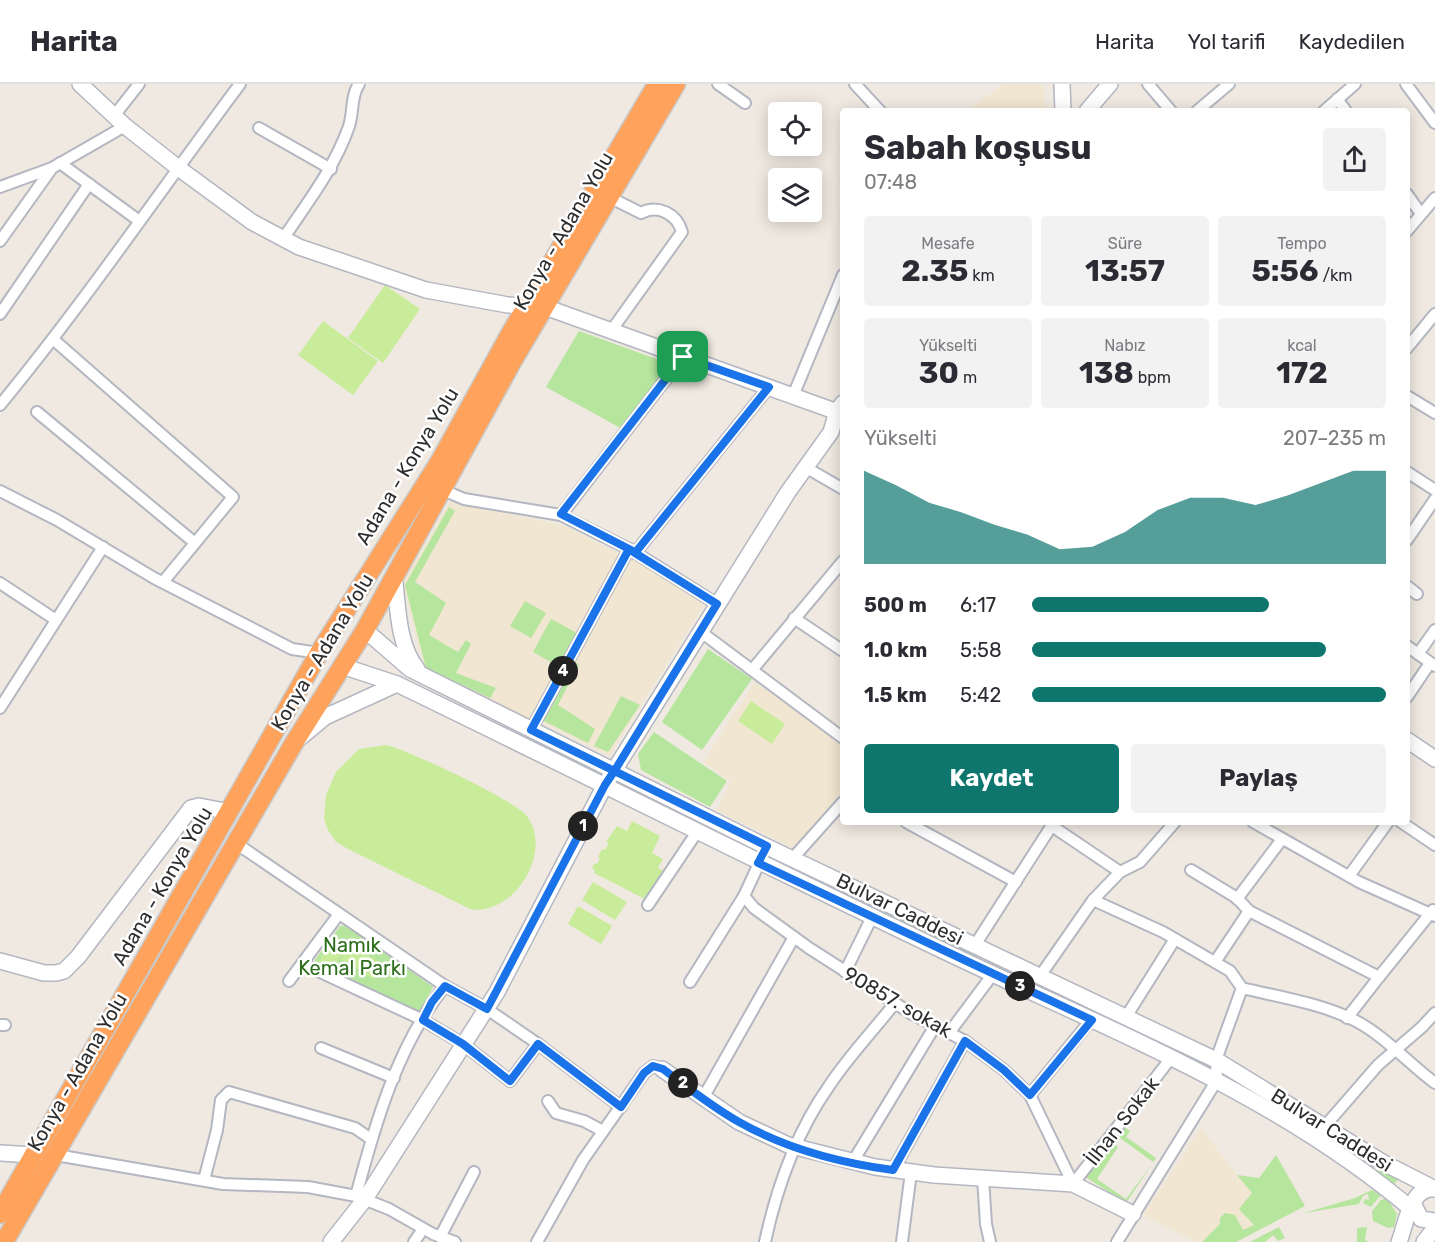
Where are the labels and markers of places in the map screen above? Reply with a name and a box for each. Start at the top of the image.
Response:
pin [657,331,708,382]
pin: 4 [548,656,578,686]
pin: 1 [568,811,598,841]
pin: 3 [1005,971,1035,1001]
pin: 2 [668,1068,698,1098]

